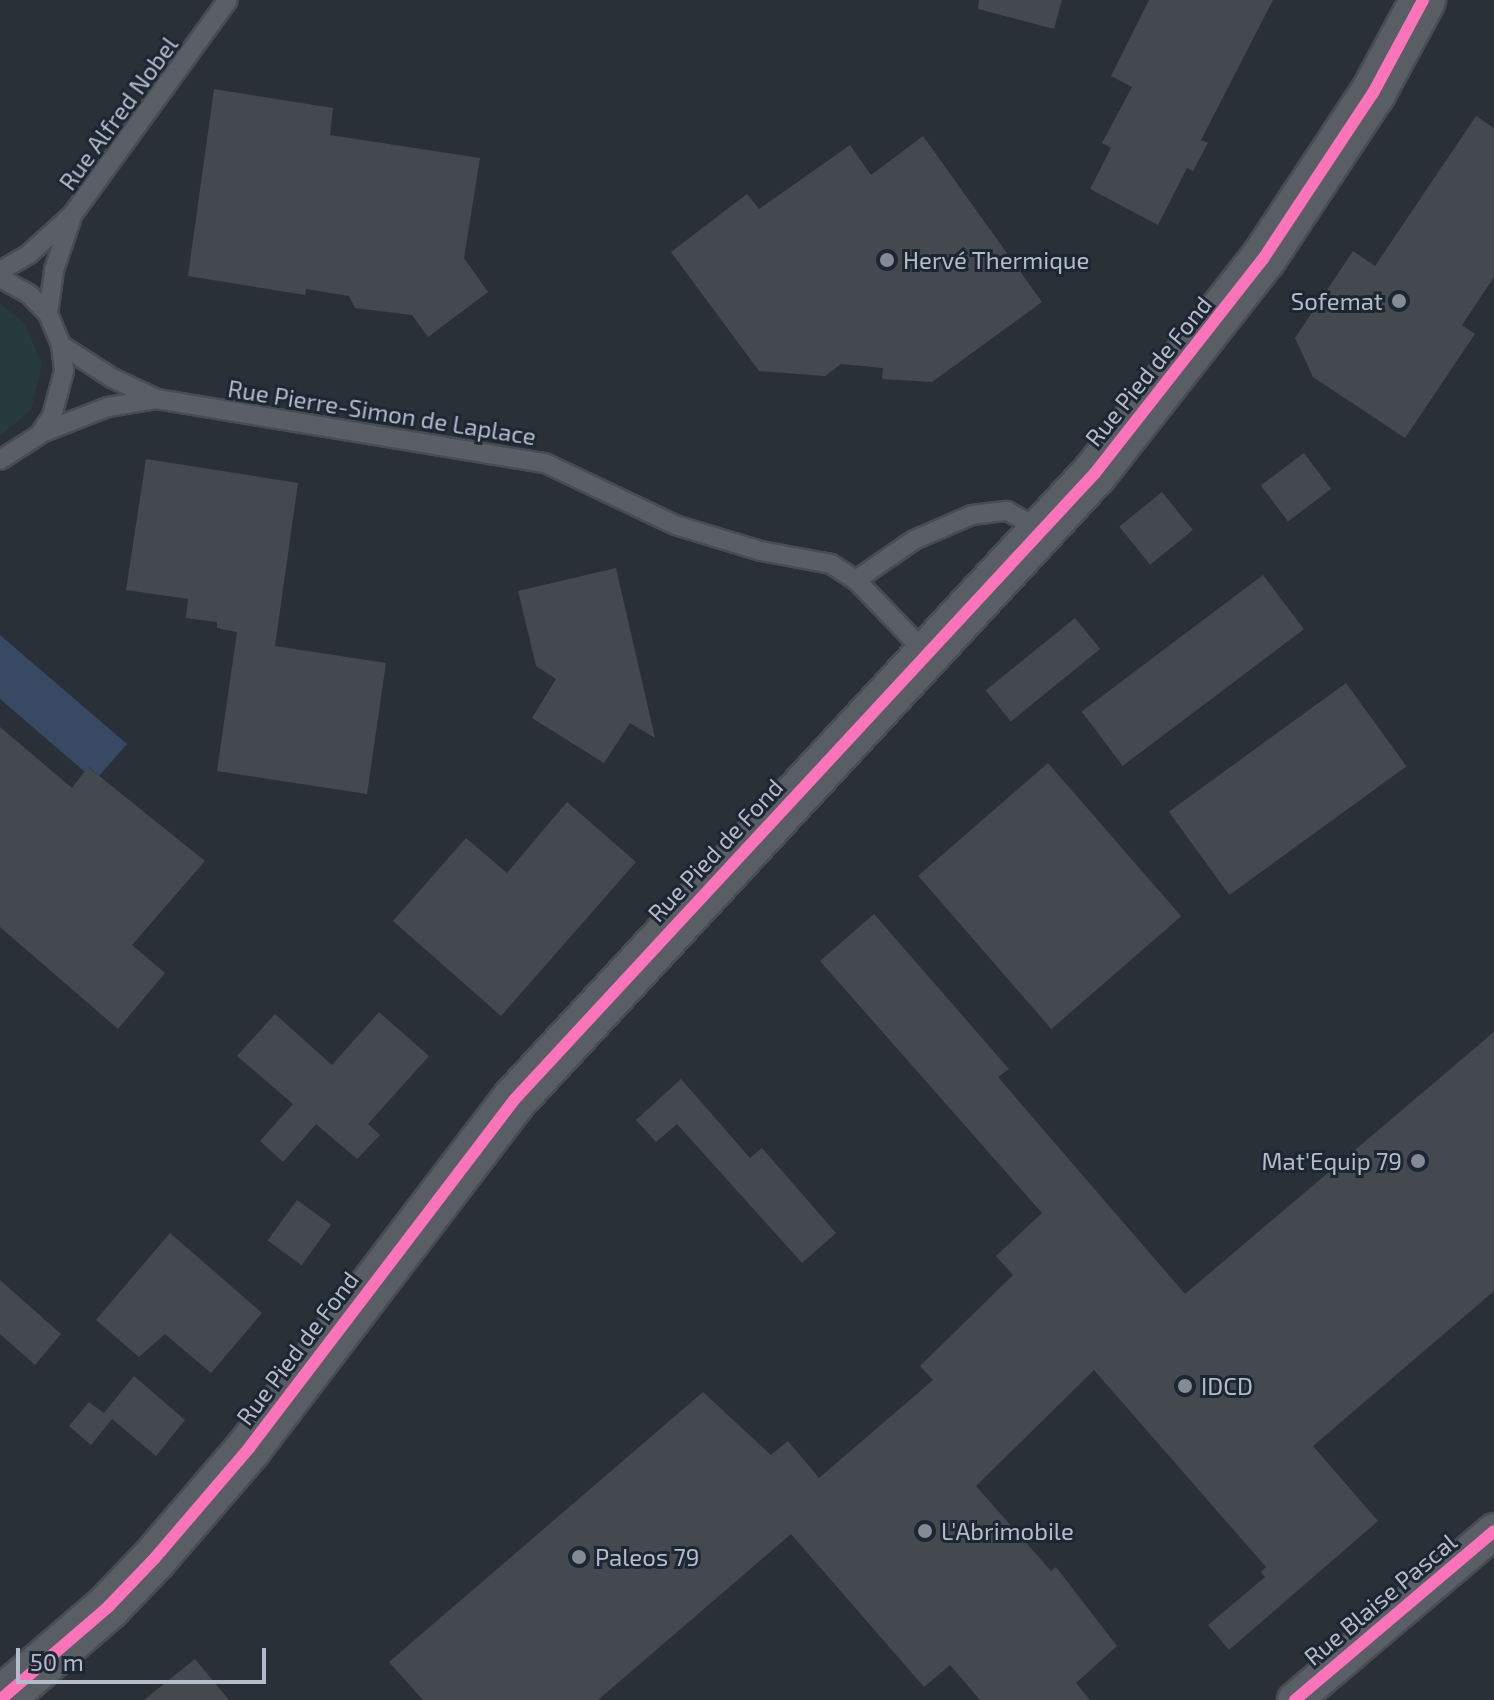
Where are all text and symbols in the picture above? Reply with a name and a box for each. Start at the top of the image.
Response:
street label: Rue Alfred Nobel [52,30,184,196]
place label: Hervé Thermique [903,246,1090,274]
marker: Hervé Thermique [878,251,896,269]
place label: Sofemat [1291,287,1383,315]
street label: Rue Pied de Fond [1079,290,1217,452]
marker: Sofemat [1390,292,1408,310]
street label: Rue Pierre-Simon de Laplace [226,373,538,451]
street label: Rue Pied de Fond [641,773,789,927]
place label: Mat'Equip 79 [1262,1147,1402,1175]
marker: Mat'Equip 79 [1409,1152,1427,1170]
street label: Rue Pied de Fond [230,1266,364,1430]
place label: IDCD [1201,1372,1253,1400]
marker: IDCD [1176,1377,1194,1395]
place label: L'Abrimobile [941,1517,1074,1545]
marker: L'Abrimobile [916,1522,934,1540]
street label: Rue Blaise Pascal [1298,1527,1462,1671]
place label: Paleos 79 [595,1543,699,1571]
marker: Paleos 79 [570,1548,588,1566]
scale bar [20,1632,270,1682]
text: 50 m [30,1647,84,1676]

